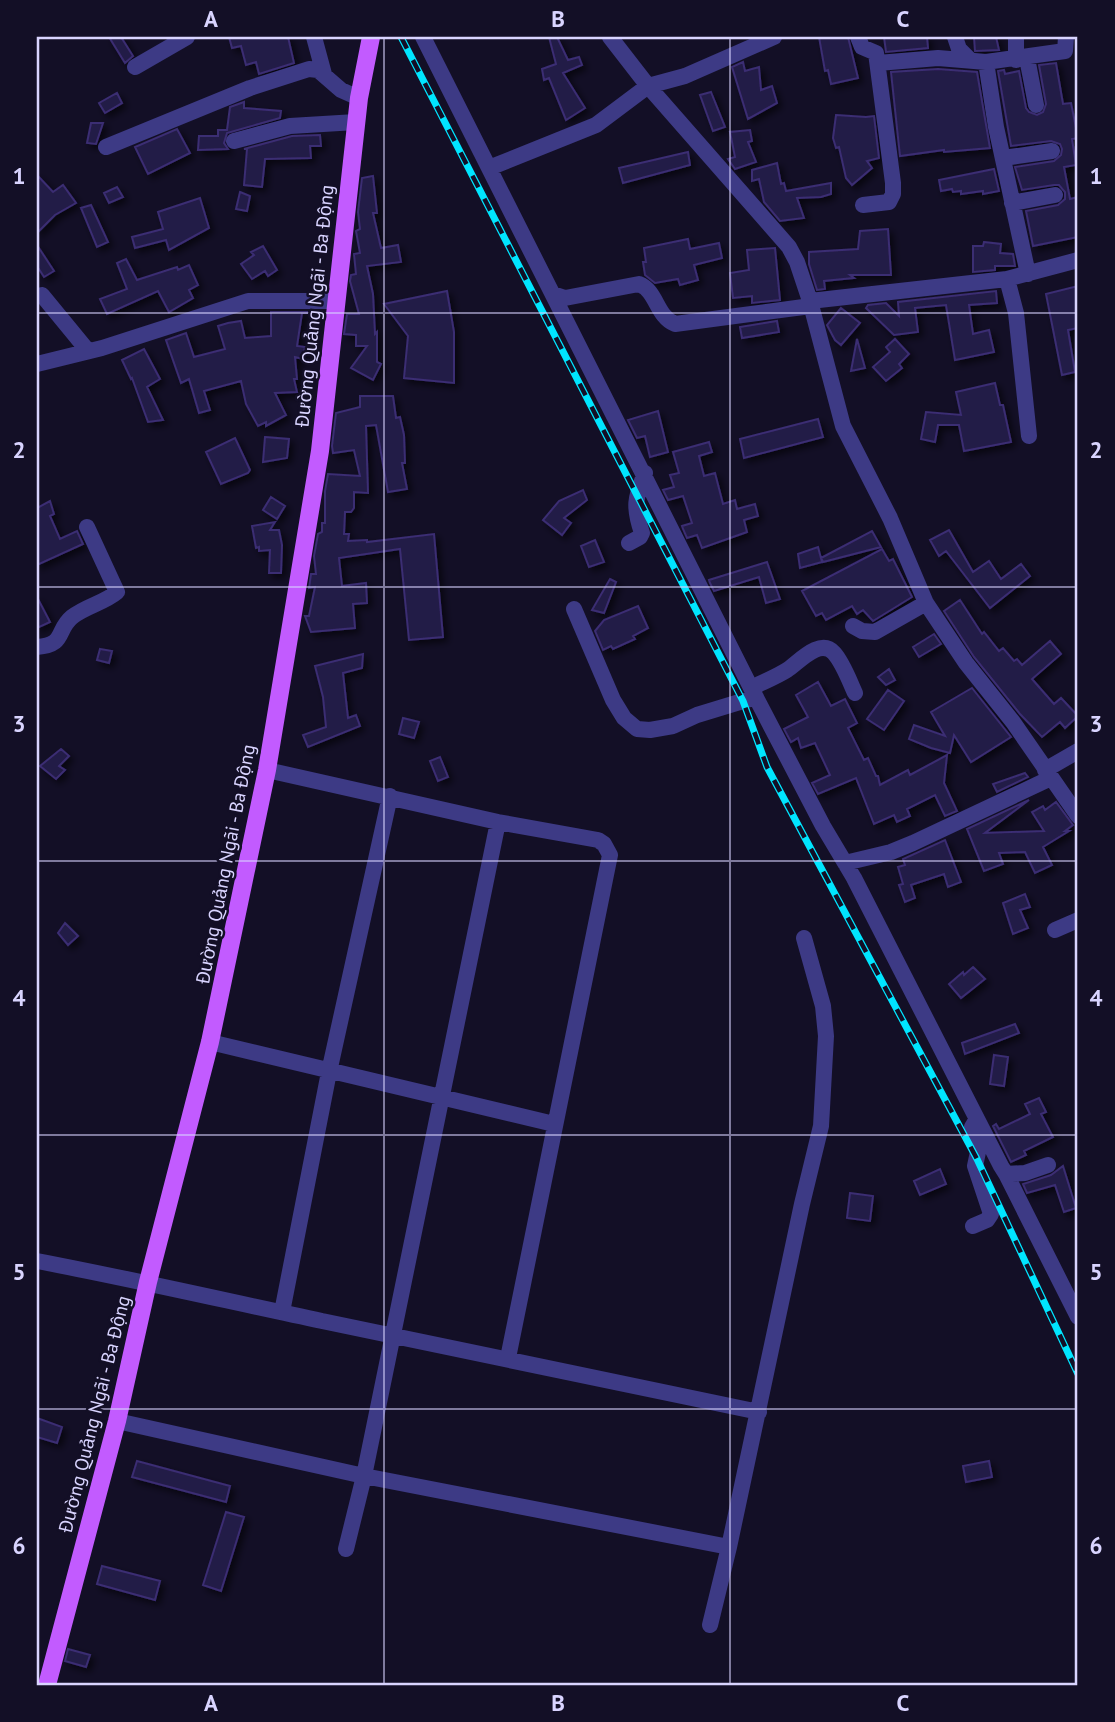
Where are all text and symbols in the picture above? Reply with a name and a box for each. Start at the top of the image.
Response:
text: A [204,4,218,33]
text: B [551,4,565,33]
text: C [897,4,910,33]
text: 1 [12,161,26,190]
text: 1 [1089,161,1103,190]
street label: Đường Quảng Ngãi - Ba Động [289,184,339,429]
text: 2 [12,435,26,464]
text: 2 [1089,435,1103,464]
text: 3 [12,709,26,738]
text: 3 [1089,709,1103,738]
street label: Đường Quảng Ngãi - Ba Động [190,742,260,987]
text: 4 [12,983,26,1012]
text: 4 [1089,983,1103,1012]
text: 5 [12,1257,26,1286]
text: 5 [1089,1257,1103,1286]
street label: Đường Quảng Ngãi - Ba Động [53,1293,135,1536]
text: 6 [12,1531,26,1560]
text: 6 [1089,1531,1103,1560]
text: A [204,1688,218,1717]
text: B [551,1688,565,1717]
text: C [897,1688,910,1717]

